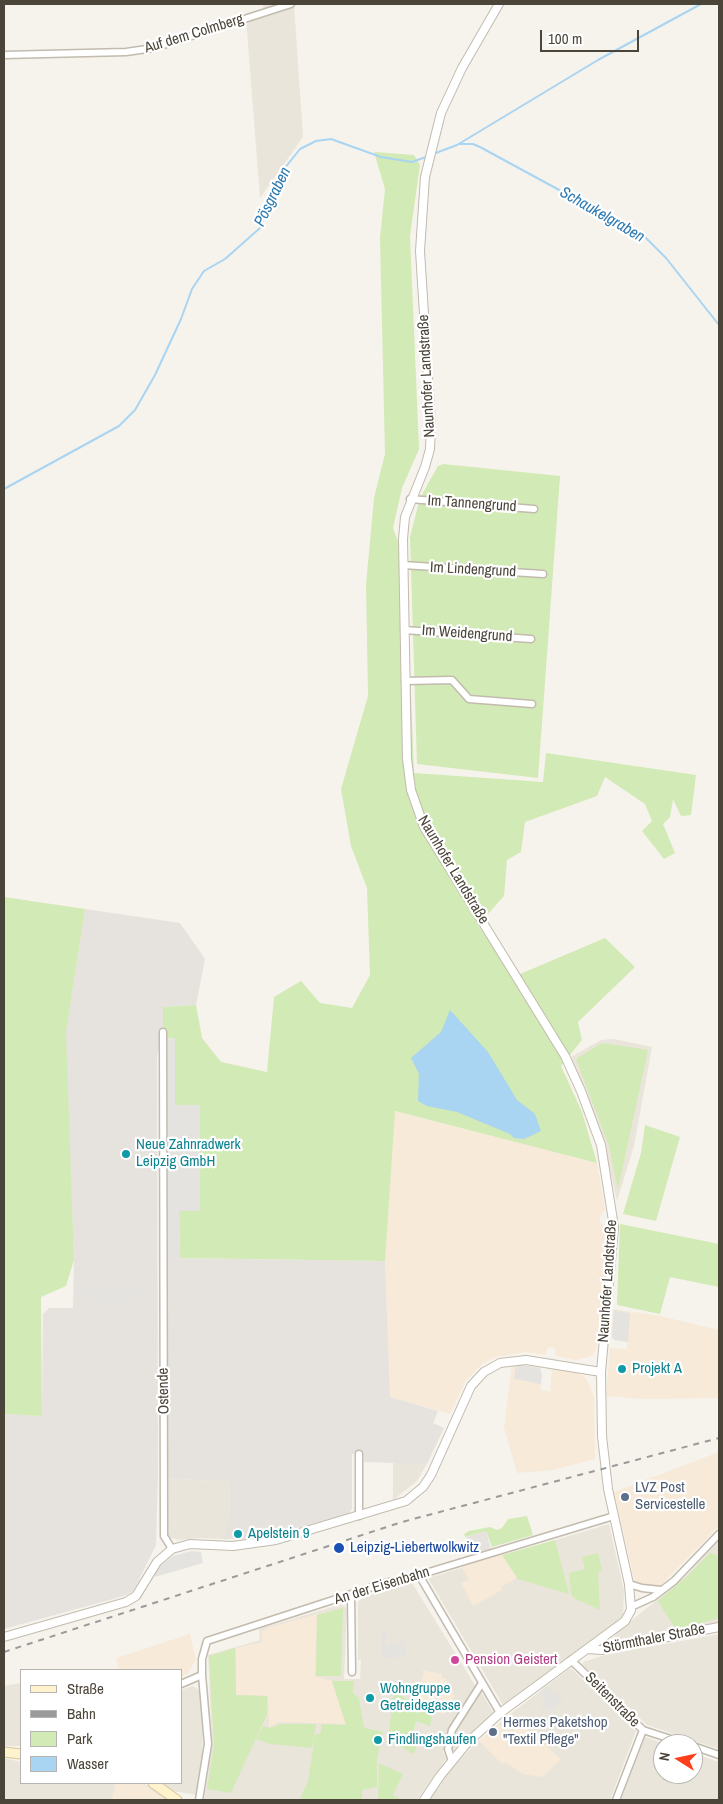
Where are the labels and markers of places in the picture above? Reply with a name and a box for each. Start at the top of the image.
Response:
place label: Neue Zahnradwerk Leipzig GmbH [136,1136,241,1171]
marker: Neue Zahnradwerk Leipzig GmbH [120,1148,132,1160]
place label: Projekt A [632,1360,682,1378]
marker: Projekt A [616,1363,628,1375]
place label: LVZ Post Servicestelle [635,1479,705,1514]
marker: LVZ Post Servicestelle [619,1491,631,1503]
place label: Apelstein 9 [248,1525,310,1543]
marker: Apelstein 9 [232,1528,244,1540]
place label: Leipzig-Liebertwolkwitz [350,1539,479,1557]
marker: Leipzig-Liebertwolkwitz [332,1541,346,1555]
place label: Pension Geistert [465,1651,557,1669]
marker: Pension Geistert [449,1654,461,1666]
place label: Wohngruppe Getreidegasse [380,1680,461,1715]
marker: Wohngruppe Getreidegasse [364,1692,376,1704]
place label: Hermes Paketshop "Textil Pflege" [503,1714,608,1749]
marker: Hermes Paketshop "Textil Pflege" [487,1726,499,1738]
place label: Findlingshaufen [388,1731,476,1749]
marker: Findlingshaufen [372,1734,384,1746]

